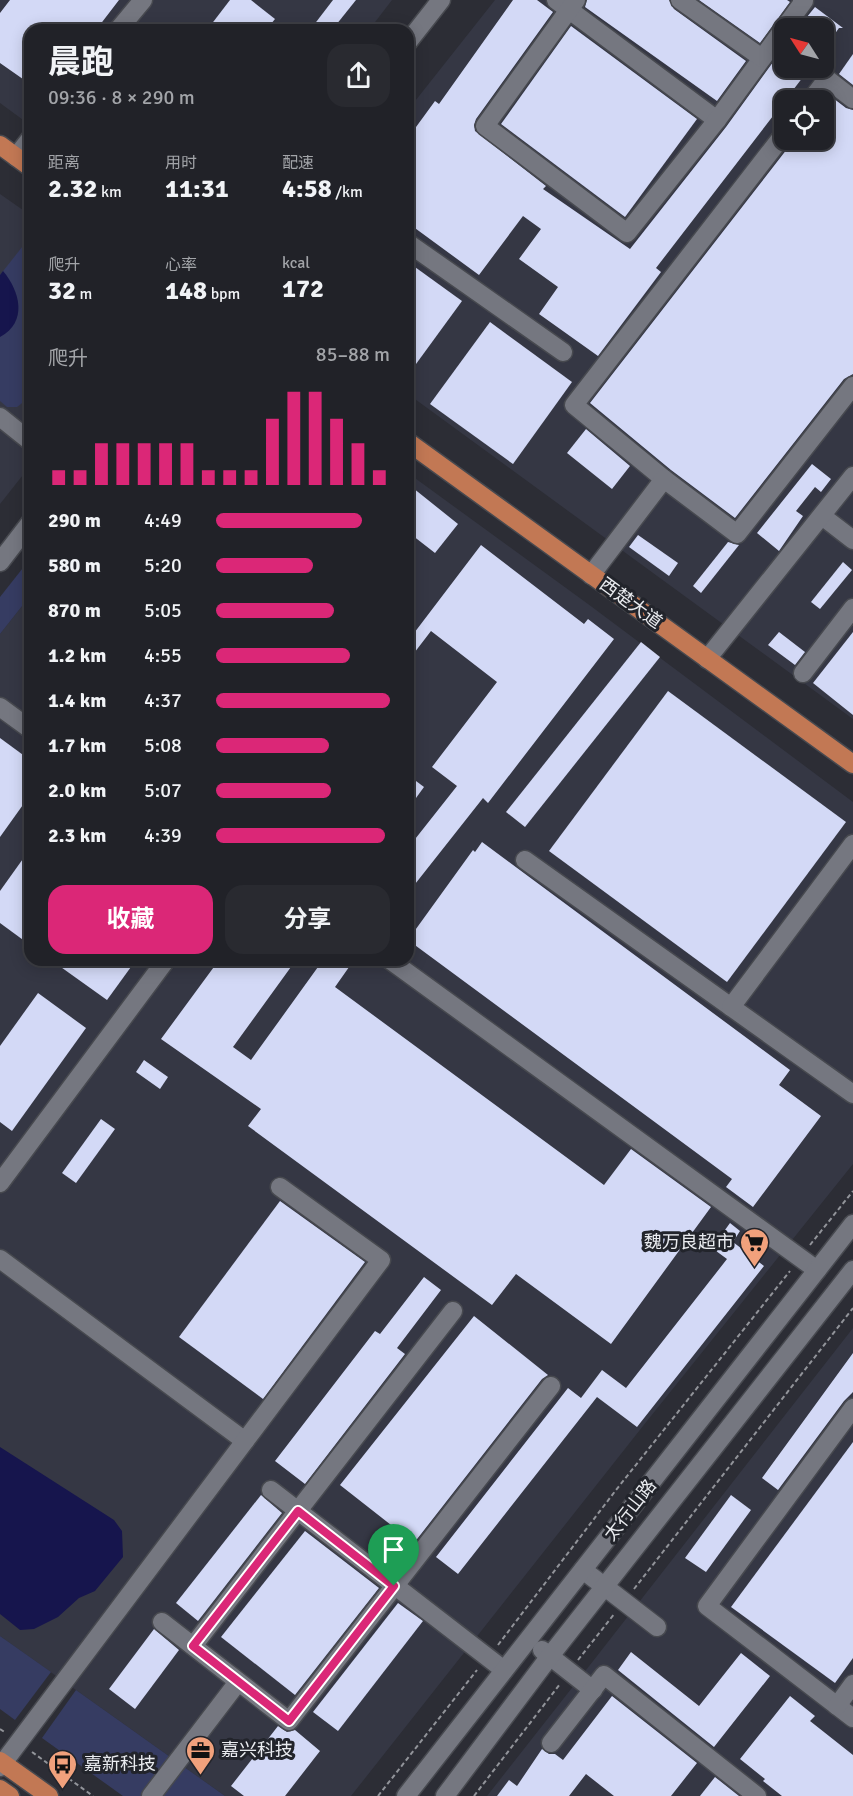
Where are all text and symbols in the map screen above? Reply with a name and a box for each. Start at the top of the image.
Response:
north arrow [774,18,834,78]
map controls [774,18,834,150]
text: 晨跑 [48,42,114,83]
button: share [327,44,390,107]
text: 09:36 · 8 × 290 m [48,85,195,110]
button: locate [774,90,834,150]
text: 距离 [48,153,80,173]
text: 用时 [165,153,197,173]
text: 配速 [282,153,314,173]
text: 2.32 [48,173,98,205]
text: 11:31 [165,173,229,205]
text: 4:58 [282,173,332,205]
text: km [98,182,122,202]
text: /km [332,182,363,202]
text: kcal [282,253,310,273]
text: 爬升 [48,255,80,275]
text: 心率 [165,255,197,275]
text: 172 [282,273,324,305]
text: 32 [48,275,76,307]
text: 148 [165,275,207,307]
text: m [76,284,92,304]
text: bpm [207,284,240,304]
text: 85–88 m [316,342,390,367]
text: 爬升 [48,346,88,371]
text: 290 m [48,508,101,533]
text: 4:49 [144,508,182,533]
text: 580 m [48,553,101,578]
text: 5:20 [144,553,182,578]
street label: 西楚大道 [595,573,667,633]
text: 870 m [48,598,101,623]
text: 5:05 [144,598,182,623]
text: 1.2 km [48,643,106,668]
text: 4:55 [144,643,182,668]
text: 1.4 km [48,688,106,713]
text: 4:37 [144,688,182,713]
text: 1.7 km [48,733,106,758]
text: 5:08 [144,733,182,758]
text: 2.0 km [48,778,106,803]
text: 5:07 [144,778,182,803]
text: 2.3 km [48,823,106,848]
text: 4:39 [144,823,182,848]
button: 收藏 [48,885,213,954]
button: 分享 [225,885,390,954]
supermarket icon: 魏万良超市 [739,1226,771,1268]
place label: 魏万良超市 [644,1231,734,1253]
street label: 太行山路 [599,1475,661,1545]
pin [368,1524,419,1586]
icon: arrive [377,1533,410,1566]
office icon: 嘉兴科技 [184,1734,216,1776]
place label: 嘉兴科技 [221,1739,293,1761]
bus stop icon: 嘉新科技 [47,1748,79,1790]
place label: 嘉新科技 [84,1753,156,1775]

